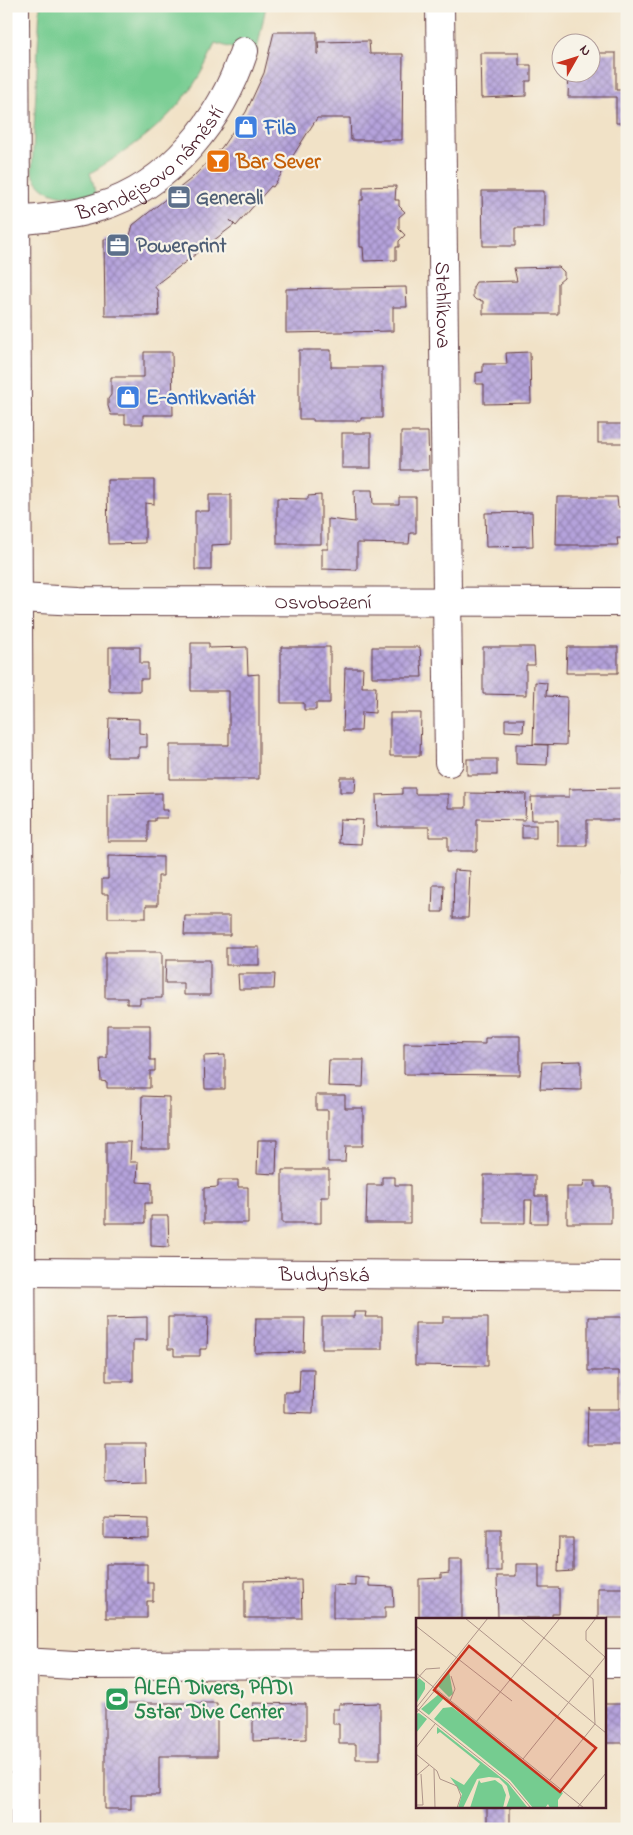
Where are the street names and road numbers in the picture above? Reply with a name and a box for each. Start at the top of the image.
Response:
street label: Brandejsovo náměstí [72,101,233,230]
street label: Stehlíkova [426,261,457,349]
street label: Osvobození [274,588,372,619]
street label: Budyňská [278,1261,370,1293]

